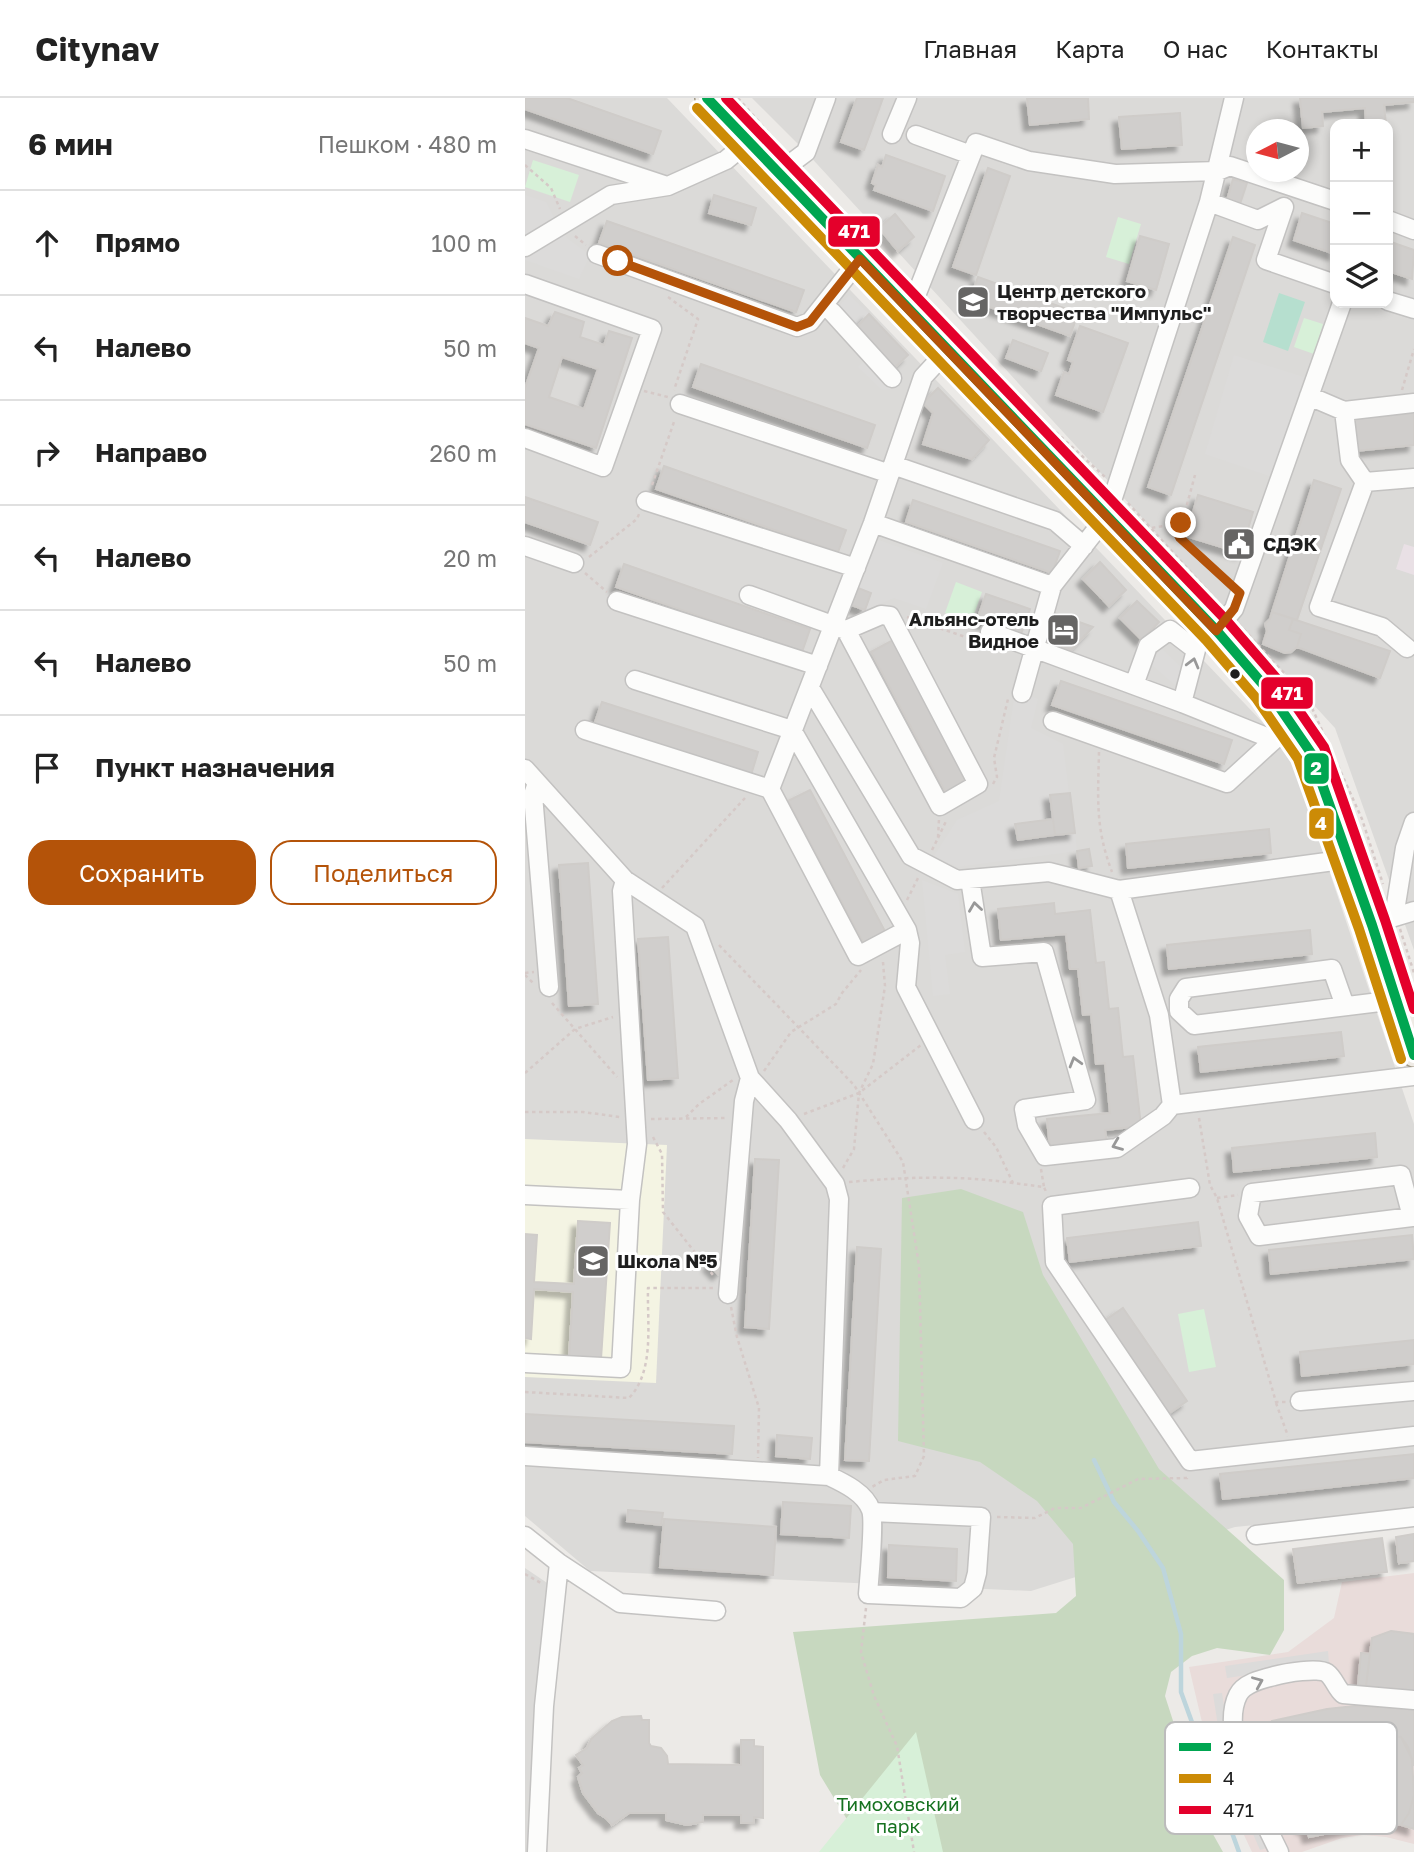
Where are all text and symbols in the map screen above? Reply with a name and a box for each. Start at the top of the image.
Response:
text: Citynav [35,29,159,68]
text: Главная [923,34,1017,63]
text: Карта [1055,34,1125,63]
text: О нас [1163,34,1228,63]
text: Контакты [1266,34,1379,63]
north arrow [1246,119,1309,182]
map controls [1330,119,1393,308]
button: + [1330,119,1393,182]
text: 6 мин [28,126,113,162]
text: Пешком · 480 m [318,130,497,158]
button: − [1330,182,1393,245]
line badge: 471 [827,215,881,248]
text: 471 [838,219,870,242]
icon: ahead [28,224,66,262]
text: Прямо [95,227,180,258]
text: 100 m [431,229,497,257]
route start [602,245,633,276]
button: layers [1330,245,1393,308]
place label: Центр детского творчества "Импульс" [997,279,1211,324]
school or university icon: Центр детского творчества "Импульс" [954,283,992,321]
icon: left [28,329,66,367]
text: Налево [95,332,191,363]
text: 50 m [443,334,497,362]
icon: right [28,434,66,472]
text: Направо [95,437,207,468]
text: 260 m [429,439,497,467]
route end [1165,507,1196,538]
public building icon: СДЭК [1220,525,1258,563]
place label: СДЭК [1263,532,1318,555]
icon: left [28,539,66,577]
text: Налево [95,542,191,573]
text: 20 m [443,544,497,572]
place label: Альянс-отель Видное [909,607,1040,652]
hotel icon: Альянс-отель Видное [1044,611,1082,649]
icon: left [28,644,66,682]
text: Налево [95,647,191,678]
text: 50 m [443,649,497,677]
one-way arrow [1184,657,1199,669]
unlabelled marker [1228,667,1242,681]
line badge: 471 [1260,676,1314,710]
text: 471 [1271,681,1303,704]
icon: arrive [28,749,66,787]
text: Пункт назначения [95,752,335,783]
line badge: 2 [1303,752,1330,785]
text: 2 [1310,756,1322,779]
line badge: 4 [1308,807,1335,840]
text: 4 [1315,811,1327,834]
button: Сохранить [28,840,256,905]
button: Поделиться [270,840,497,905]
one-way arrow [968,901,983,913]
one-way arrow [1069,1056,1084,1068]
one-way arrow [1112,1136,1124,1150]
school or university icon: Школа №5 [574,1242,612,1280]
place label: Школа №5 [617,1249,718,1272]
one-way arrow [1251,1676,1263,1690]
legend [1165,1722,1397,1834]
text: 2 [1223,1735,1234,1758]
text: 4 [1223,1766,1235,1789]
park label: Тимоховский парк [836,1792,960,1837]
text: 471 [1223,1798,1254,1821]

